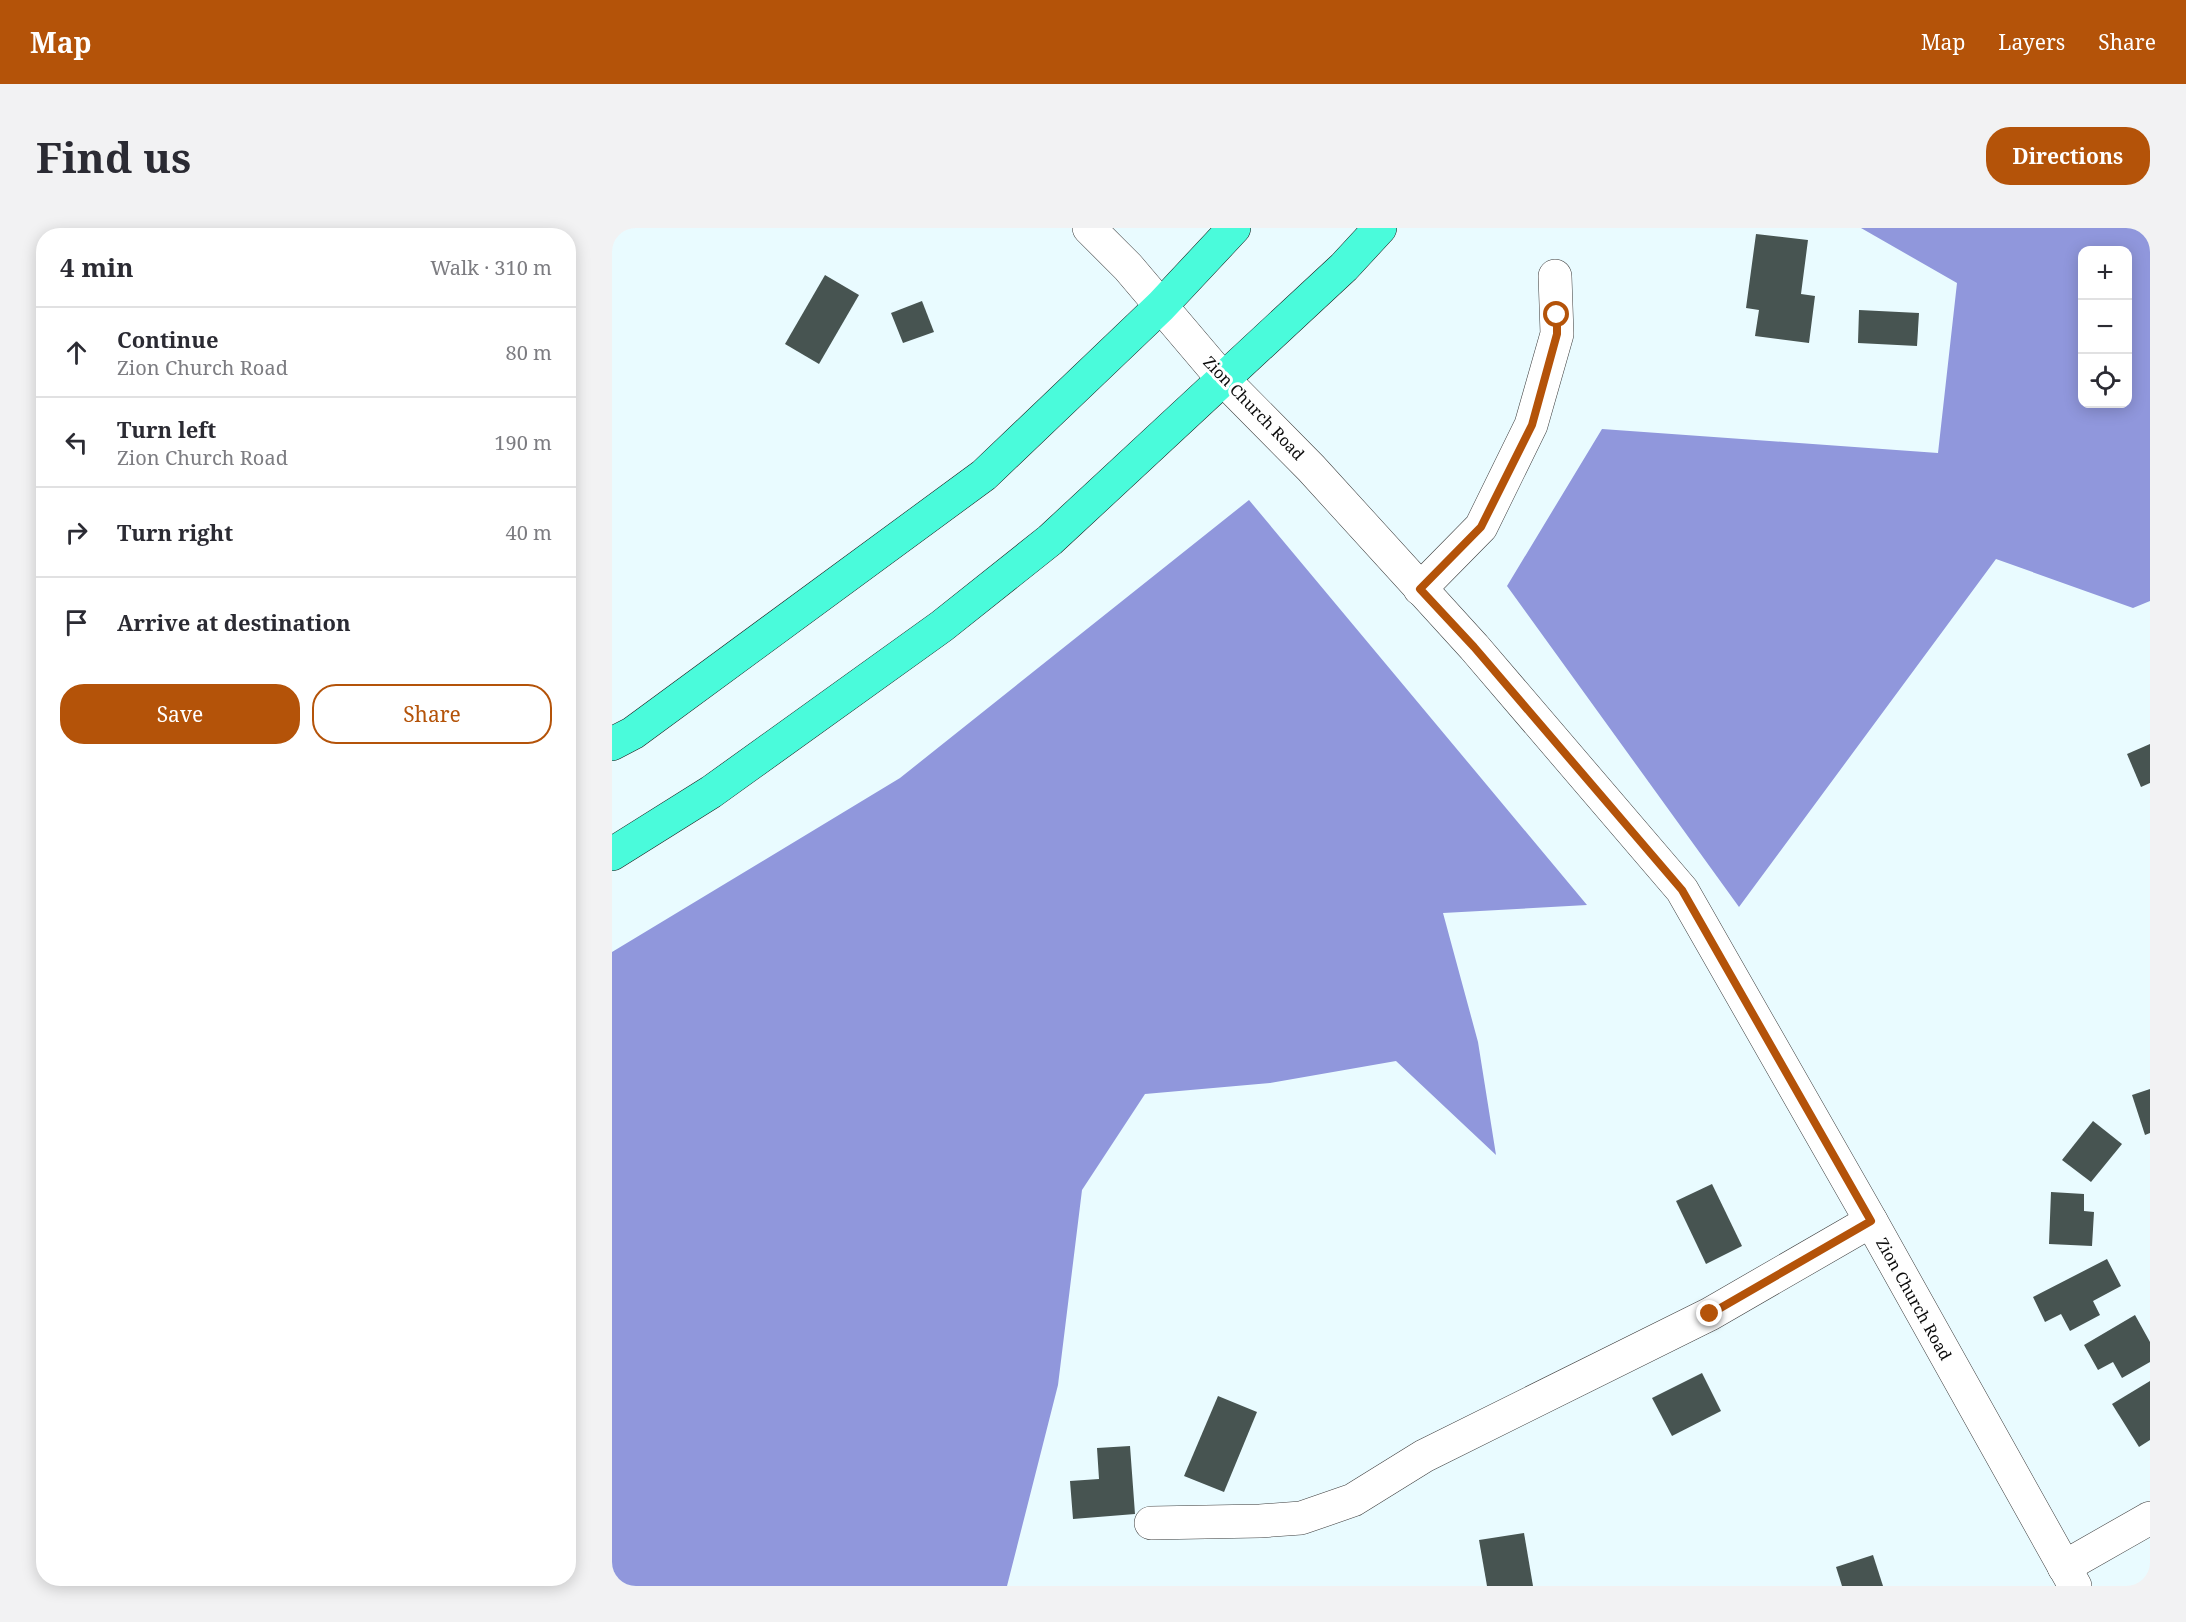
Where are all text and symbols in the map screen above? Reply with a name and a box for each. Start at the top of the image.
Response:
text: Map [30,23,92,61]
text: Map [1921,28,1965,56]
text: Layers [1998,28,2065,56]
text: Share [2098,28,2156,56]
button: Directions [1986,127,2150,185]
text: Find us [36,128,191,185]
map controls [2078,246,2132,408]
button: + [2078,246,2132,300]
text: 4 min [60,249,134,285]
text: Walk · 310 m [430,254,552,281]
button: − [2078,300,2132,354]
route start [1543,301,1569,327]
text: Continue [117,324,219,354]
icon: ahead [60,336,93,369]
text: 80 m [506,339,552,366]
street label: Zion Church Road [1199,351,1310,465]
text: Zion Church Road [117,354,288,381]
button: locate [2078,354,2132,408]
text: Turn left [117,414,216,444]
icon: left [60,426,93,459]
text: 190 m [494,429,552,456]
text: Zion Church Road [117,444,288,471]
icon: right [60,516,93,549]
text: Turn right [117,517,233,547]
text: 40 m [506,519,552,546]
icon: arrive [60,606,93,639]
text: Arrive at destination [117,607,351,637]
button: Save [60,684,300,744]
button: Share [312,684,552,744]
street label: Zion Church Road [1871,1234,1957,1364]
route end [1696,1300,1722,1326]

